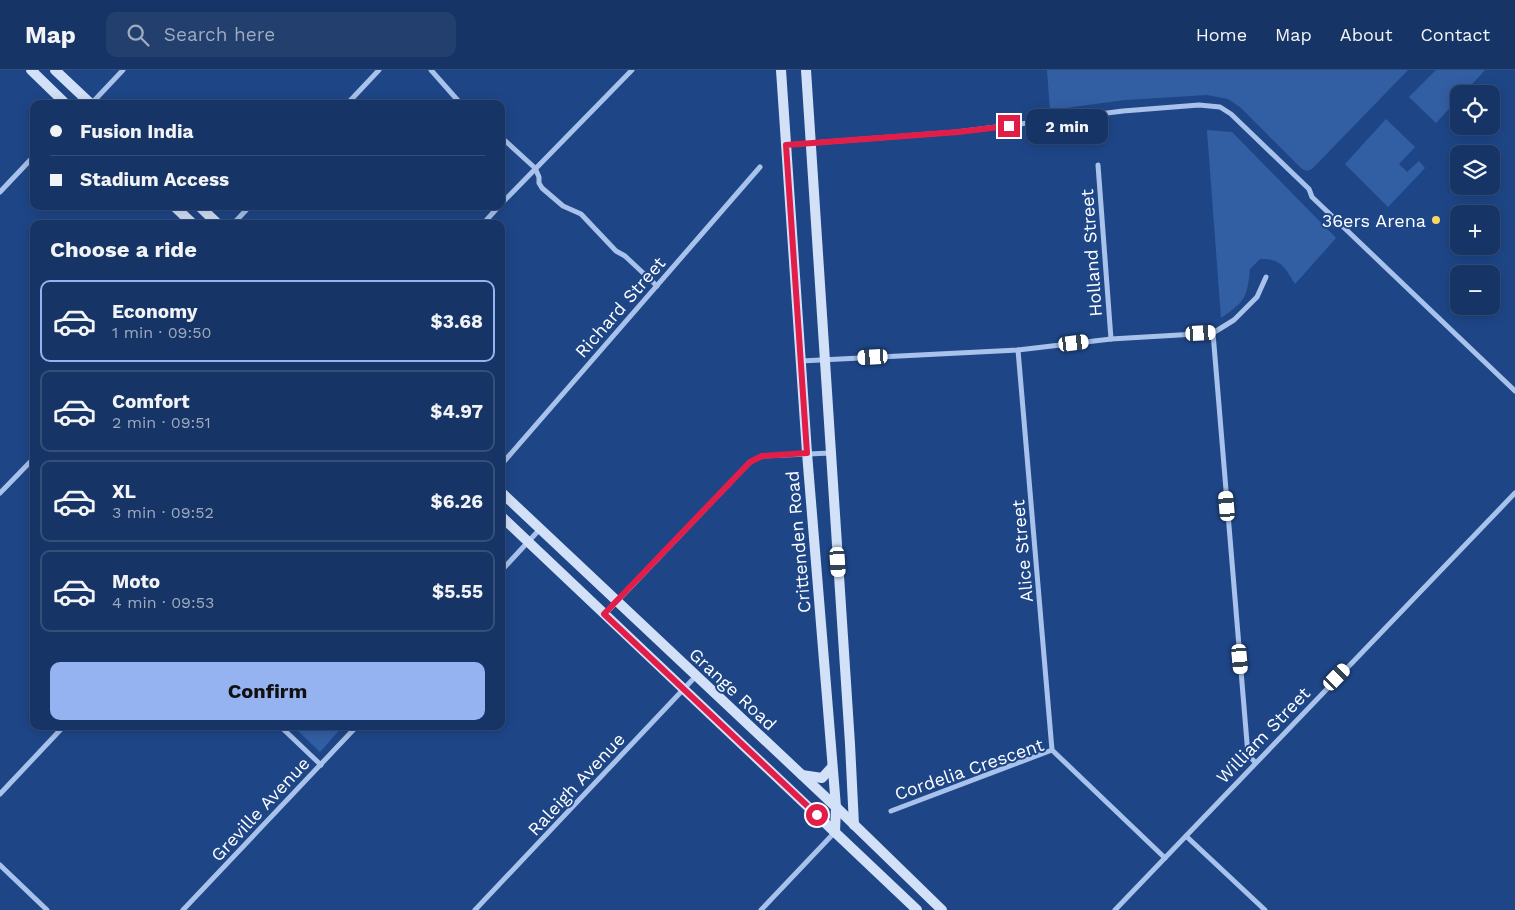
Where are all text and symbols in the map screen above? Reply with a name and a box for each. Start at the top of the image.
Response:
search box [106,12,456,57]
text: Map [25,21,76,49]
icon: search [124,21,152,49]
text: Search here [164,23,275,46]
text: Home [1196,24,1247,45]
text: Map [1275,24,1312,45]
text: About [1340,24,1392,45]
text: Contact [1420,24,1490,45]
map controls [1450,85,1500,315]
button: locate [1450,85,1500,135]
callout: 2 min [1026,108,1109,144]
route end [998,115,1020,137]
text: 2 min [1045,117,1089,136]
text: Fusion India [80,120,194,143]
button: layers [1450,145,1500,195]
text: Stadium Access [80,168,229,191]
street label: Holland Street [1076,188,1106,317]
button: + [1450,205,1500,255]
place label: 36ers Arena [1322,210,1426,231]
marker: 36ers Arena [1430,214,1442,226]
text: Choose a ride [50,237,197,262]
street label: Richard Street [570,252,670,362]
button: − [1450,265,1500,315]
icon: car [52,299,97,344]
text: Economy [112,300,197,323]
text: $3.68 [431,310,483,333]
text: 1 min · 09:50 [112,323,211,342]
car [1185,325,1216,341]
car [1058,334,1089,352]
car [857,349,888,365]
icon: car [52,389,97,434]
text: Comfort [112,390,190,413]
text: $4.97 [430,400,483,423]
text: 2 min · 09:51 [112,413,211,432]
street label: Crittenden Road [781,470,815,614]
icon: car [52,479,97,524]
text: XL [112,480,136,503]
text: $6.26 [431,490,483,513]
car [1218,490,1235,522]
street label: Alice Street [1007,498,1037,603]
text: 3 min · 09:52 [112,503,214,522]
car [829,547,846,577]
icon: car [52,569,97,614]
text: Moto [112,570,160,593]
text: $5.55 [432,580,483,603]
text: 4 min · 09:53 [112,593,214,612]
street label: Grange Road [685,643,781,735]
car [1231,643,1248,675]
car [1321,661,1352,693]
button: Confirm [50,662,485,720]
street label: William Street [1212,682,1314,787]
street label: Raleigh Avenue [523,728,629,840]
street label: Cordelia Crescent [892,733,1047,804]
street label: Greville Avenue [206,753,314,865]
route start [806,804,828,826]

